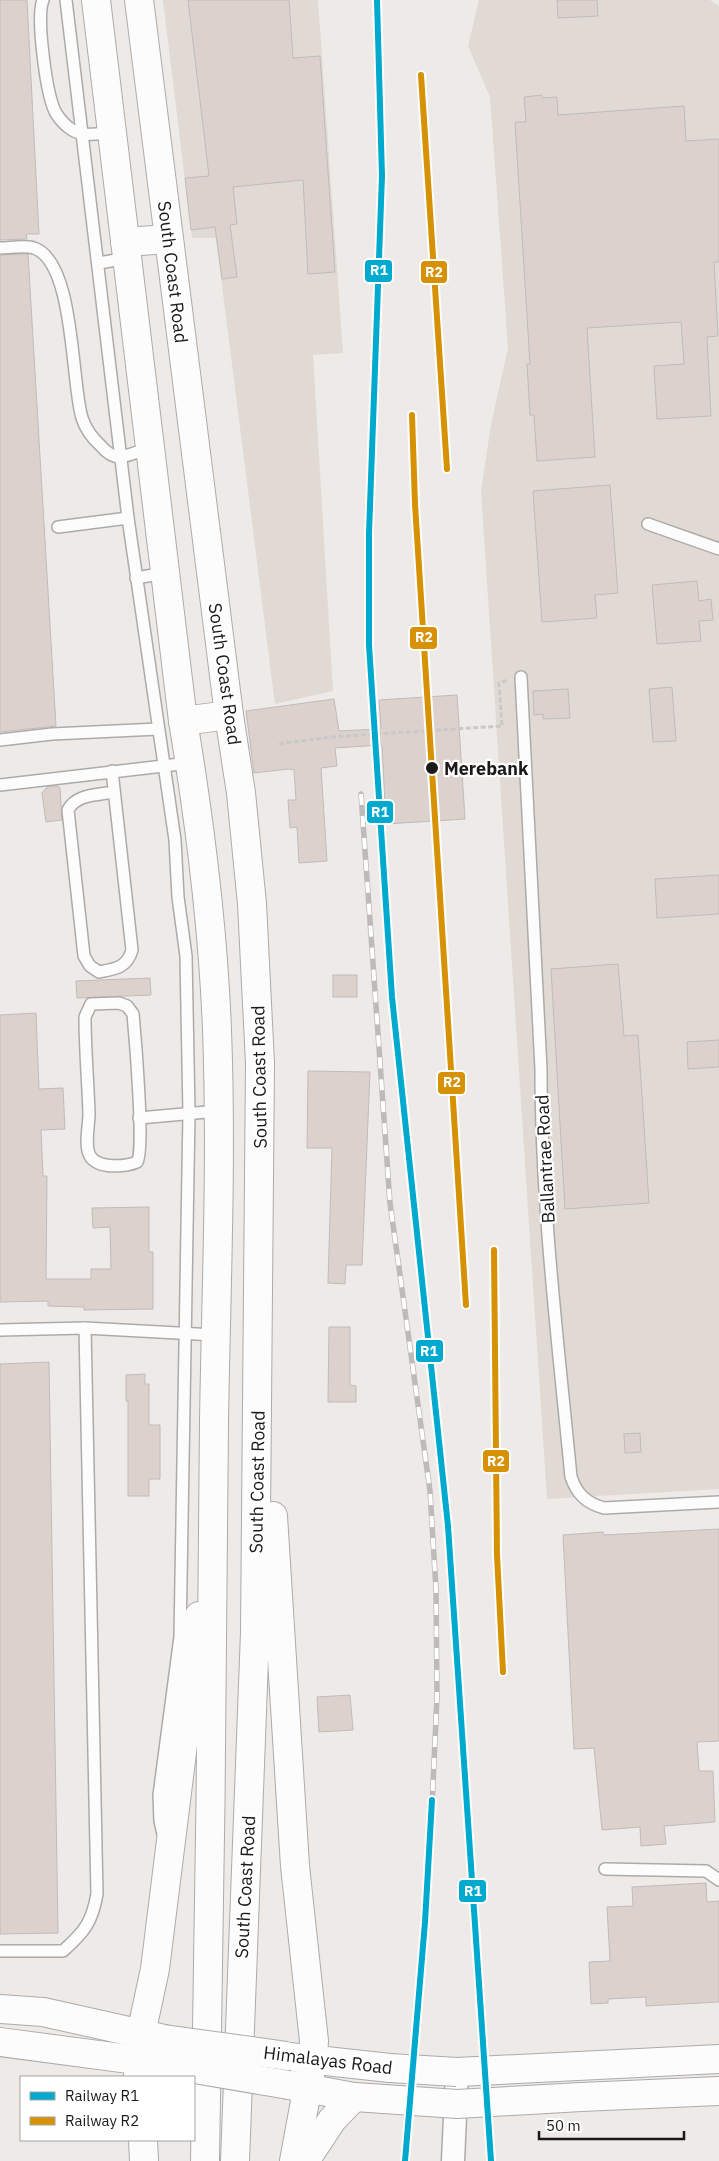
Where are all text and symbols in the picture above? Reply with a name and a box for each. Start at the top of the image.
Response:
street label: South Coast Road [153,200,193,344]
line badge: R1 [364,259,393,283]
line badge: R2 [420,260,448,284]
text: R1 [370,261,389,279]
text: R2 [425,263,443,281]
street label: South Coast Road [204,602,246,746]
line badge: R2 [409,626,438,650]
text: R2 [415,628,433,646]
place label: Merebank [444,757,529,780]
marker: Merebank [424,760,440,776]
line badge: R1 [366,800,394,824]
text: R1 [371,803,390,821]
street label: South Coast Road [246,1005,272,1149]
line badge: R2 [437,1071,466,1095]
text: R2 [443,1073,461,1091]
street label: Ballantrae Road [530,1094,560,1224]
line badge: R1 [415,1339,444,1363]
text: R1 [420,1342,439,1360]
street label: South Coast Road [244,1410,270,1554]
line badge: R2 [482,1449,510,1473]
text: R2 [487,1452,505,1470]
street label: South Coast Road [230,1815,260,1959]
line badge: R1 [458,1879,487,1903]
text: R1 [464,1882,483,1900]
street label: Himalayas Road [262,2041,394,2079]
legend [20,2076,195,2141]
text: Railway R1 [65,2086,139,2105]
scale bar [539,2108,684,2140]
text: Railway R2 [65,2111,139,2130]
text: 50 m [546,2116,581,2135]

